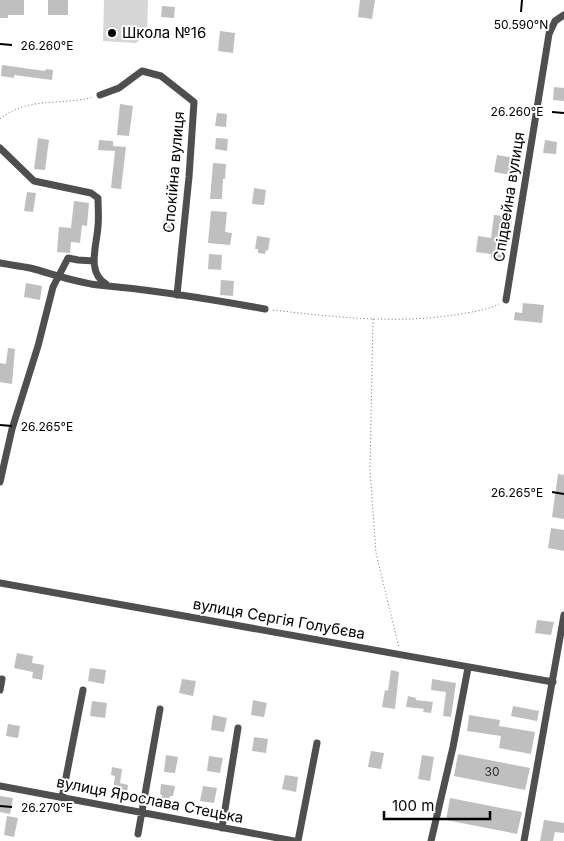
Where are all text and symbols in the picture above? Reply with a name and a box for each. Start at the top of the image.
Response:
text: 50.590°N [494,17,548,32]
place label: Школа №16 [122,23,206,42]
marker: Школа №16 [106,27,118,39]
text: 26.260°E [21,38,73,53]
text: 26.260°E [491,104,543,119]
street label: Спокійна вулиця [159,110,188,234]
street label: Спідвейна вулиця [489,131,528,263]
text: 26.265°E [21,419,73,434]
text: 26.265°E [491,485,543,500]
street label: вулиця Сергія Голубєва [191,594,367,643]
house number: 30 [485,764,499,779]
street label: вулиця Ярослава Стецька [55,772,245,827]
scale bar [384,788,490,820]
text: 100 m [392,796,434,815]
text: 26.270°E [21,800,73,815]

